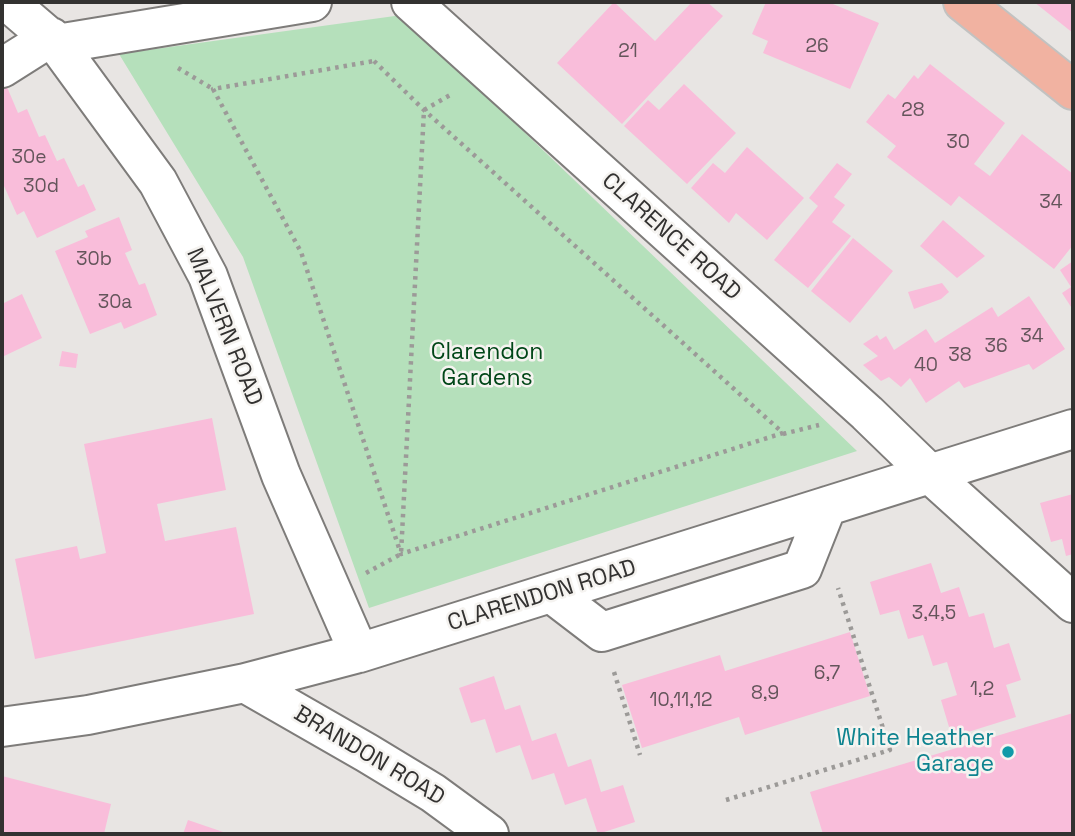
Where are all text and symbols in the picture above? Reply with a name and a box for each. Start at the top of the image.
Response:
house number: 26 [805,36,829,58]
house number: 21 [618,41,638,63]
house number: 28 [901,100,925,122]
house number: 30 [946,132,970,154]
house number: 30e [12,147,46,169]
street label: CLARENCE ROAD [596,167,746,307]
house number: 30d [23,176,59,198]
house number: 34 [1039,192,1063,214]
street label: MALVERN ROAD [180,244,268,410]
house number: 30b [76,249,112,271]
house number: 30a [98,292,132,314]
house number: 34 [1020,326,1044,348]
house number: 36 [984,336,1008,358]
park label: Clarendon Gardens [431,339,543,393]
house number: 38 [948,345,972,367]
house number: 40 [914,355,938,377]
street label: CLARENDON ROAD [444,554,640,638]
house number: 3,4,5 [912,603,956,625]
house number: 6,7 [814,663,840,685]
house number: 1,2 [970,679,994,701]
house number: 8,9 [751,683,779,705]
house number: 10,11,12 [649,690,713,712]
street label: BRANDON ROAD [289,700,449,812]
place label: White Heather Garage [836,725,994,779]
marker: White Heather Garage [1000,744,1016,760]

